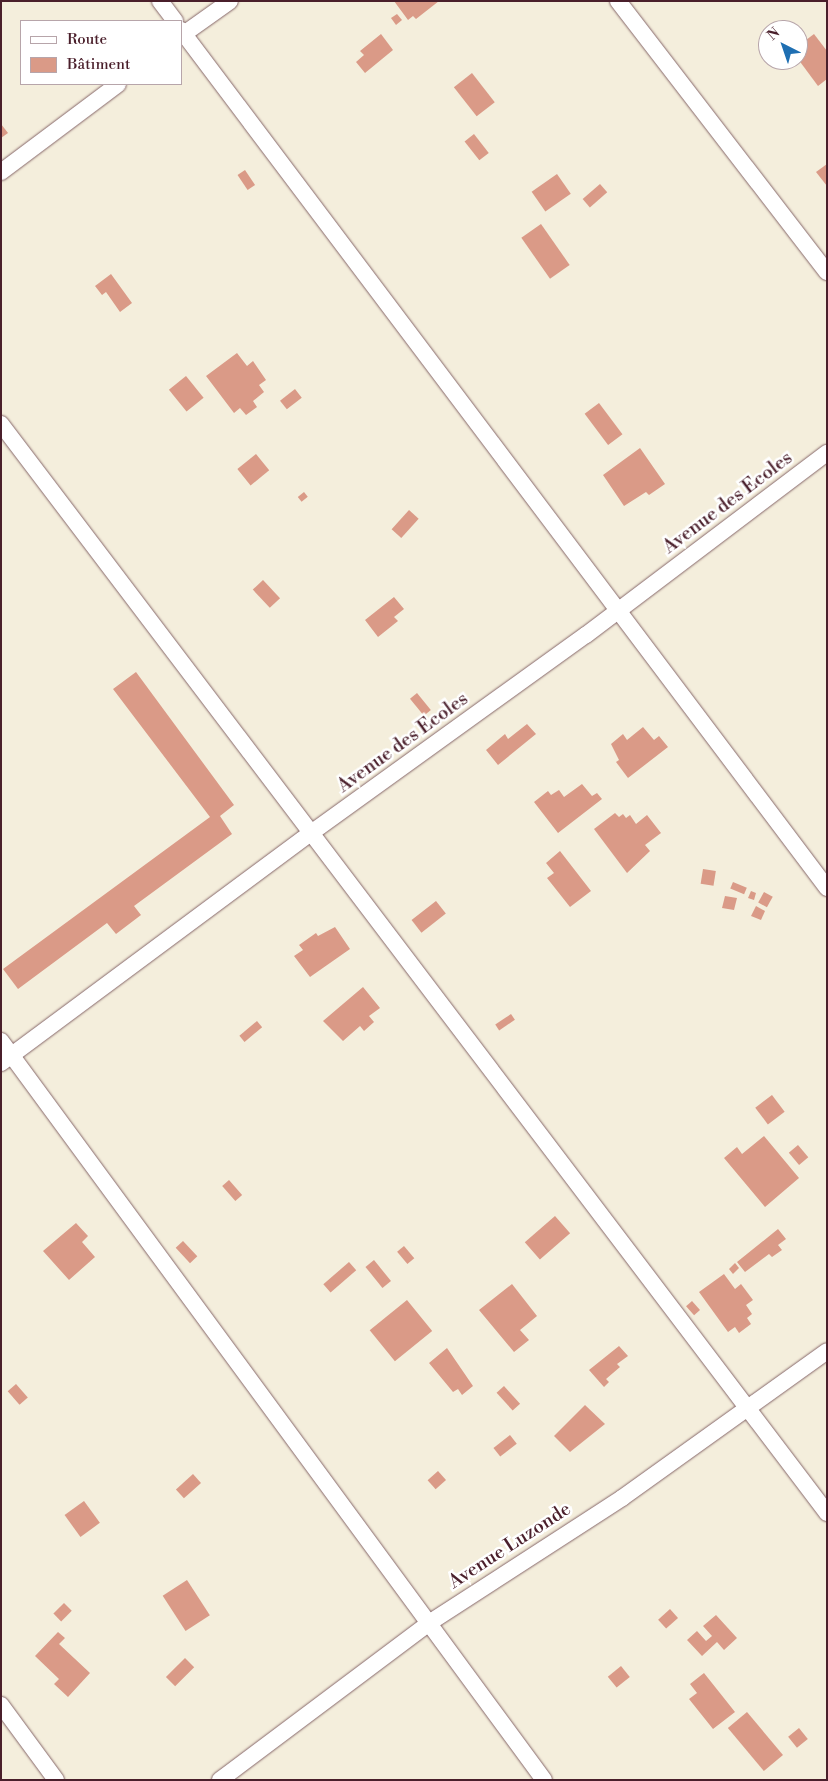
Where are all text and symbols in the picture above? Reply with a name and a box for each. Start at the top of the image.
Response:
legend [20,20,182,85]
north arrow [758,20,808,70]
text: N [764,24,784,45]
text: Route [67,30,107,49]
text: Bâtiment [67,55,130,74]
street label: Avenue des Ecoles [659,447,797,559]
street label: Avenue des Ecoles [333,688,473,798]
street label: Avenue Luzonde [444,1498,576,1594]

